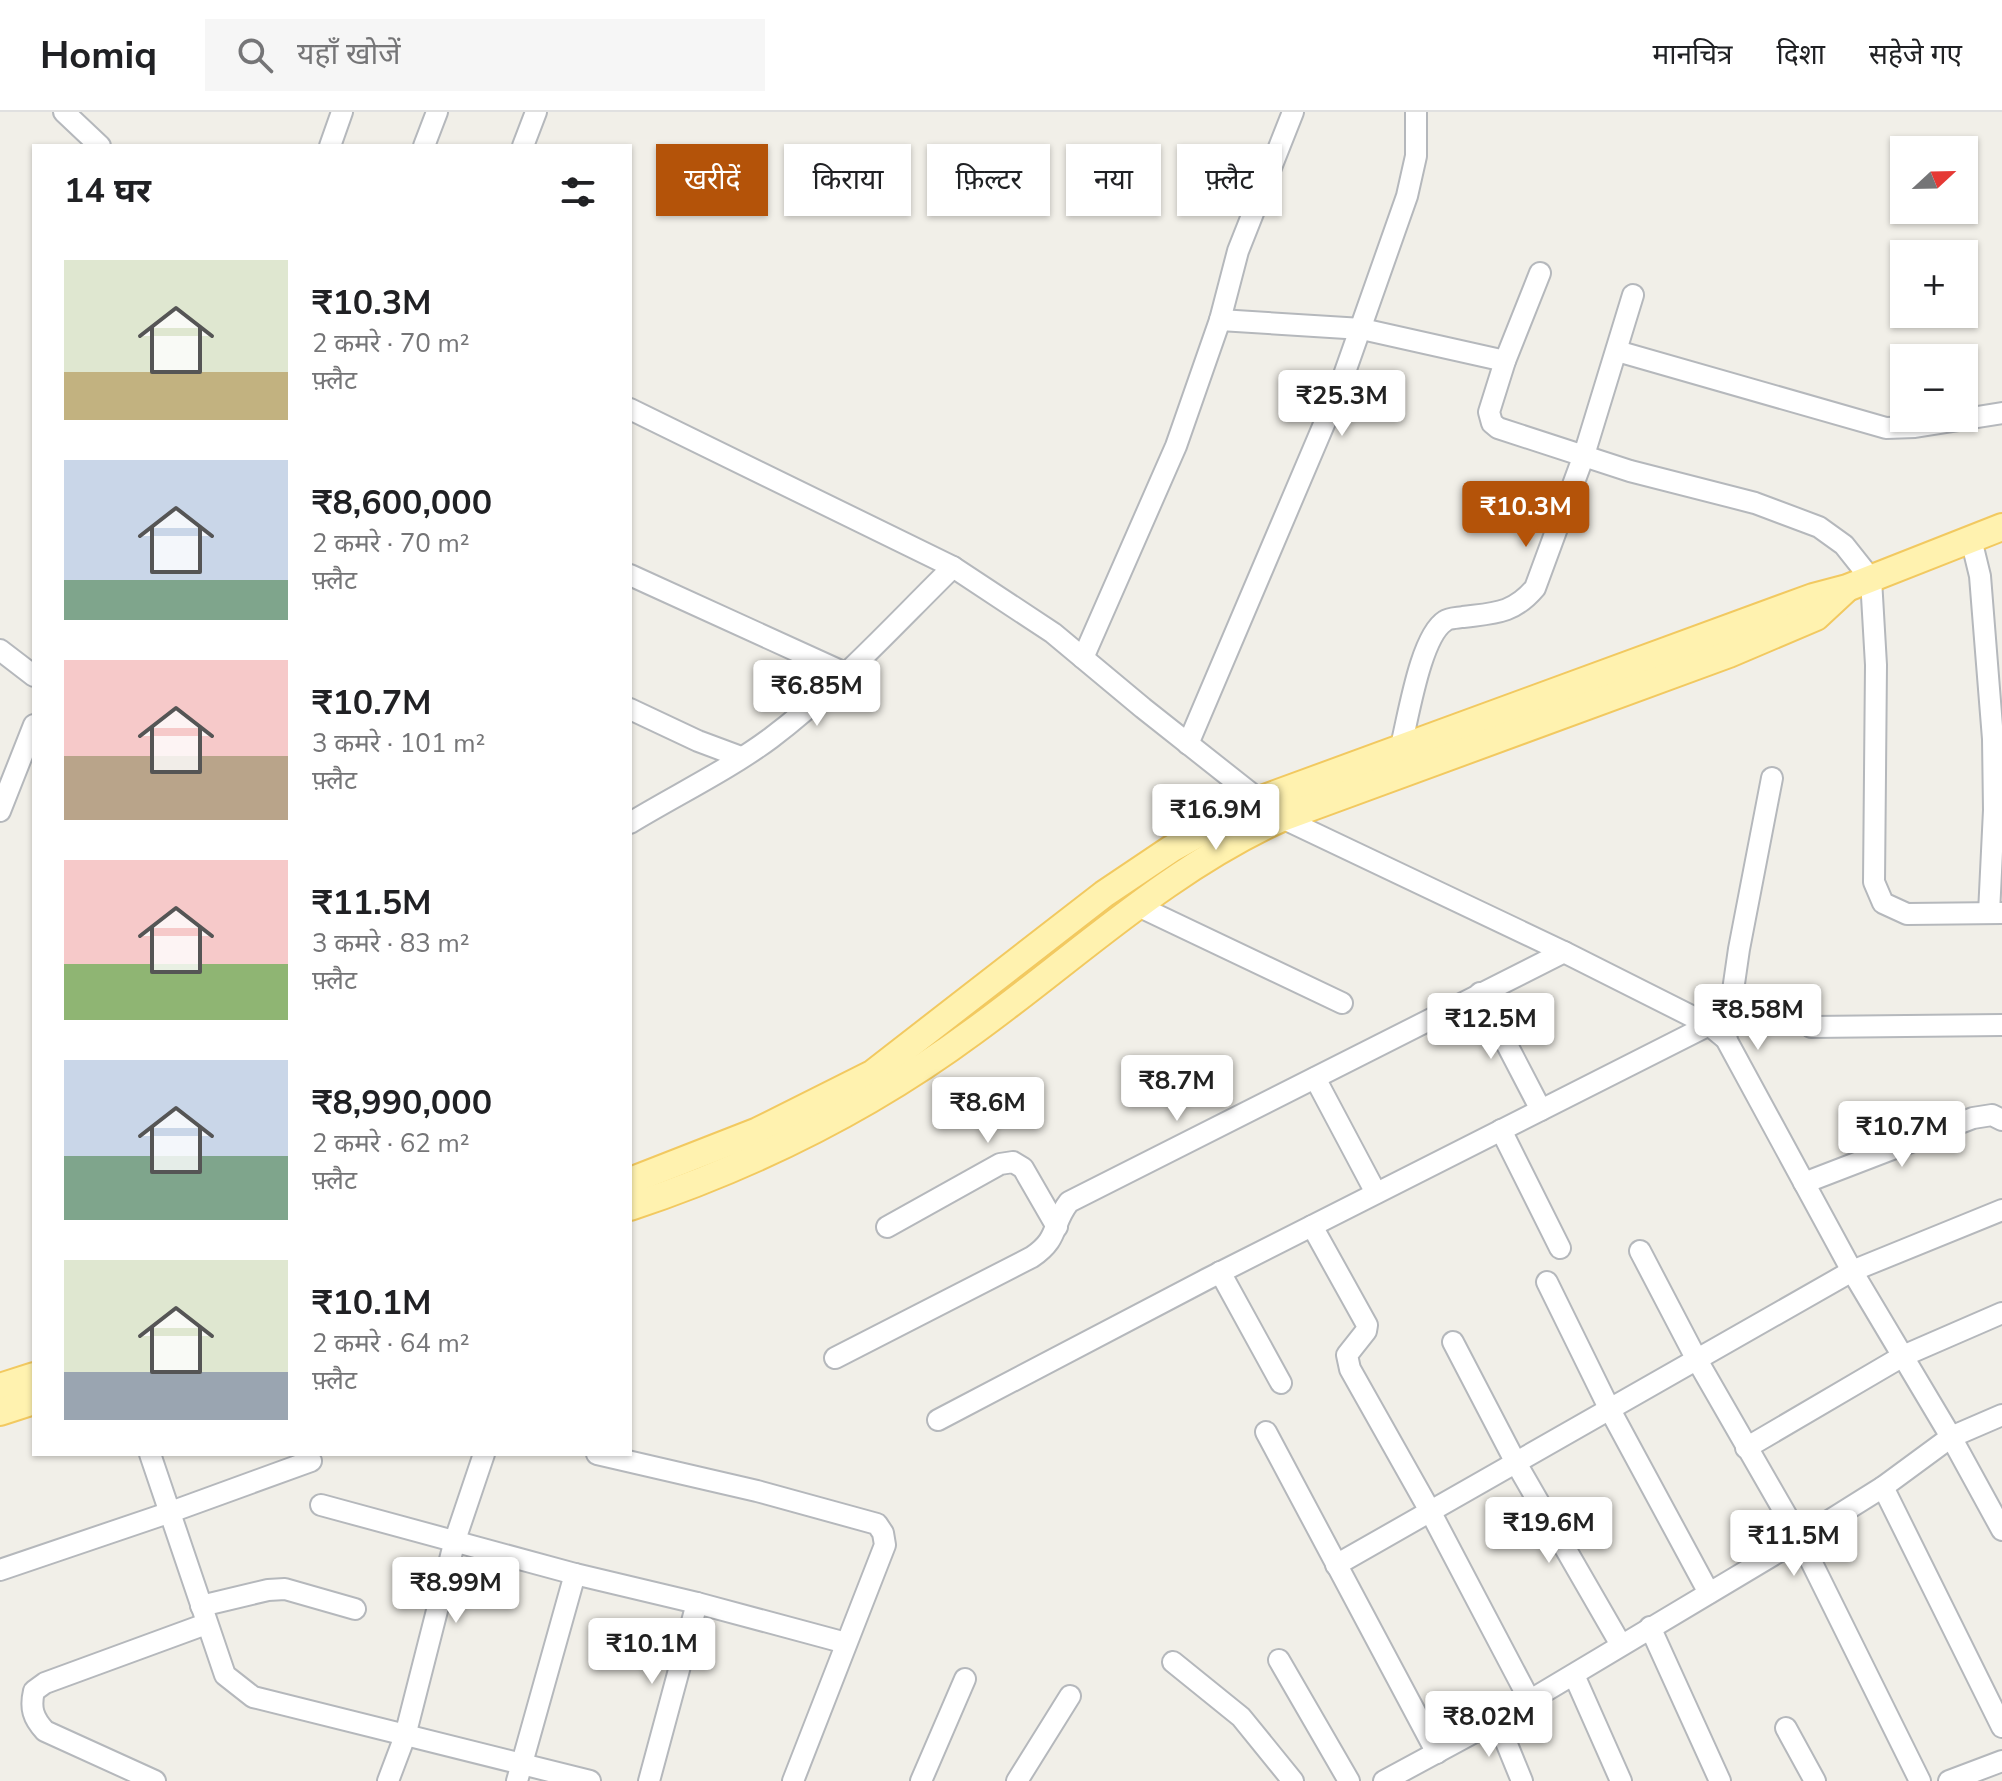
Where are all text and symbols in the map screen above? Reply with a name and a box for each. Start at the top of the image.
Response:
search box [205,19,765,91]
text: Homiq [40,30,157,81]
icon: search [233,33,277,77]
text: यहाँ खोजें [297,34,400,75]
text: मानचित्र [1653,36,1733,74]
text: दिशा [1777,36,1825,74]
text: सहेजे गए [1869,36,1962,74]
north arrow [1890,136,1978,224]
map controls [1890,136,1978,432]
chip: खरीदें [656,144,768,216]
chip: किराया [784,144,911,216]
chip: फ़िल्टर [927,144,1050,216]
chip: नया [1066,144,1161,216]
chip: फ़्लैट [1177,144,1282,216]
text: 14 घर [64,168,151,214]
icon: filters [556,170,600,214]
button: + [1890,240,1978,328]
text: ₹10.3M [312,280,432,326]
icon: home [128,292,224,388]
text: 2 कमरे · 70 m² [312,326,470,361]
button: − [1890,344,1978,432]
text: फ़्लैट [312,363,357,398]
pin: ₹25.3M [1277,370,1407,438]
text: ₹25.3M [1296,378,1388,413]
text: ₹8,600,000 [312,480,492,526]
pin: ₹10.3M [1461,481,1591,549]
text: ₹10.3M [1480,489,1572,524]
icon: home [128,492,224,588]
text: 2 कमरे · 70 m² [312,526,470,561]
text: फ़्लैट [312,563,357,598]
pin: ₹6.85M [752,660,882,728]
text: ₹6.85M [771,668,863,703]
text: ₹10.7M [312,680,432,726]
icon: home [128,692,224,788]
text: 3 कमरे · 101 m² [312,726,485,761]
text: फ़्लैट [312,763,357,798]
pin: ₹16.9M [1151,784,1281,852]
text: ₹16.9M [1170,792,1262,827]
text: ₹11.5M [312,880,432,926]
icon: home [128,892,224,988]
text: 3 कमरे · 83 m² [312,926,470,961]
text: फ़्लैट [312,963,357,998]
pin: ₹8.58M [1693,984,1823,1052]
text: ₹8.58M [1712,992,1804,1027]
pin: ₹12.5M [1426,993,1556,1061]
text: ₹12.5M [1445,1001,1537,1036]
pin: ₹8.7M [1121,1055,1233,1123]
text: ₹8.7M [1139,1063,1215,1098]
pin: ₹8.6M [932,1077,1044,1145]
text: ₹8,990,000 [312,1080,492,1126]
text: ₹8.6M [950,1085,1026,1120]
icon: home [128,1092,224,1188]
pin: ₹10.7M [1837,1101,1967,1169]
text: ₹10.7M [1856,1109,1948,1144]
text: 2 कमरे · 62 m² [312,1126,470,1161]
text: फ़्लैट [312,1163,357,1198]
text: ₹10.1M [312,1280,432,1326]
icon: home [128,1292,224,1388]
text: 2 कमरे · 64 m² [312,1326,470,1361]
text: फ़्लैट [312,1363,357,1398]
pin: ₹19.6M [1484,1497,1614,1565]
text: ₹19.6M [1503,1505,1595,1540]
pin: ₹11.5M [1729,1510,1859,1578]
text: ₹11.5M [1748,1518,1840,1553]
pin: ₹8.99M [391,1557,521,1625]
text: ₹8.99M [410,1565,502,1600]
pin: ₹10.1M [587,1618,717,1686]
text: ₹10.1M [606,1626,698,1661]
pin: ₹8.02M [1424,1691,1554,1759]
text: ₹8.02M [1443,1699,1535,1734]

